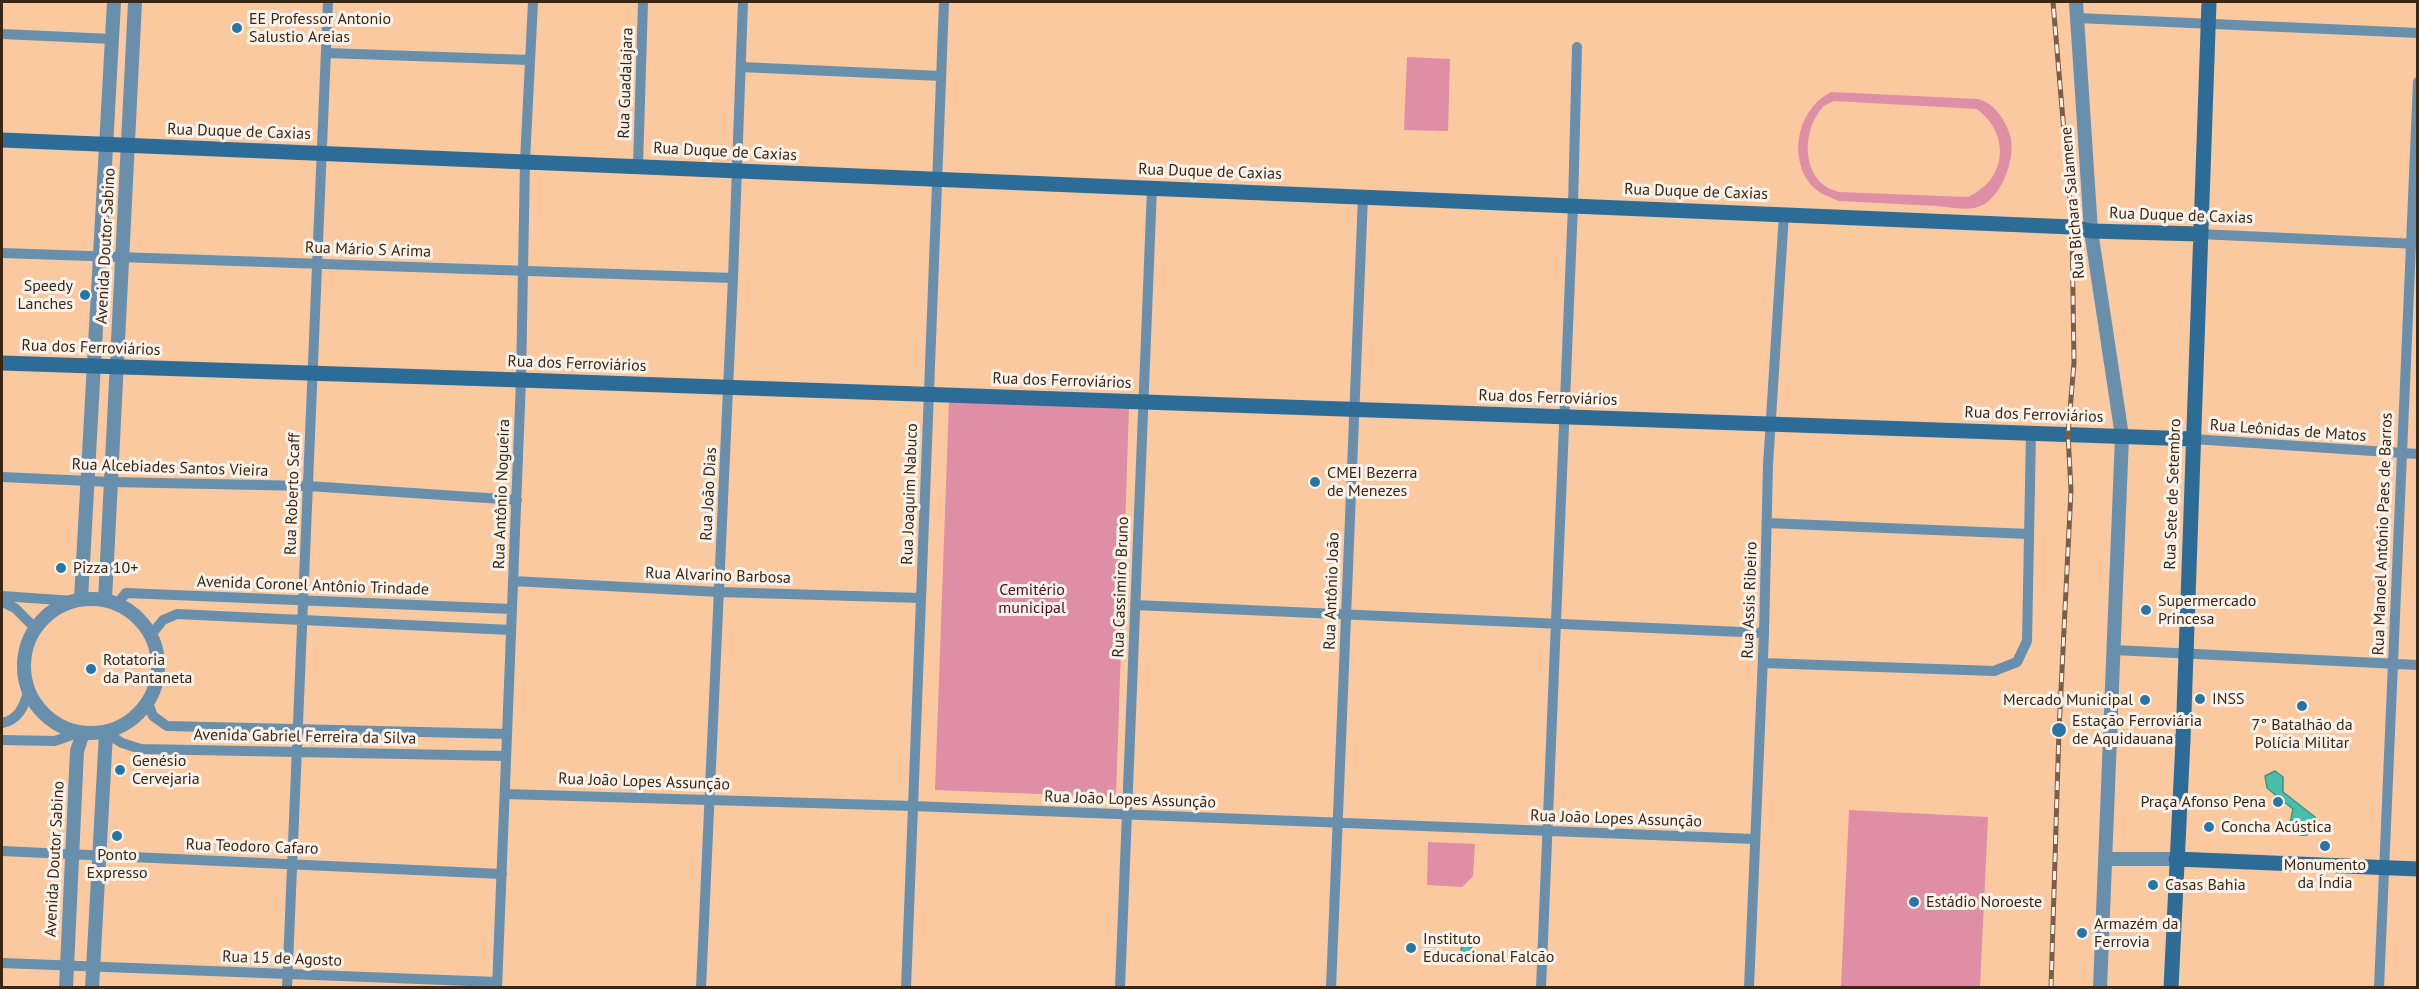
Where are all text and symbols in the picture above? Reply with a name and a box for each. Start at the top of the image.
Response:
place label: EE Professor Antonio Salustio Areias [249,9,391,47]
marker: EE Professor Antonio Salustio Areias [230,21,244,35]
street label: Rua Guadalajara [614,27,638,139]
street label: Rua Duque de Caxias [167,120,311,144]
street label: Rua Bichara Salamene [2057,126,2089,280]
street label: Rua Duque de Caxias [653,139,797,165]
street label: Rua Duque de Caxias [1138,160,1282,184]
street label: Avenida Doutor Sabino [92,168,120,324]
street label: Rua Duque de Caxias [1624,180,1768,204]
street label: Rua Duque de Caxias [2109,204,2253,228]
street label: Rua Mário S Arima [305,238,431,262]
place label: Speedy Lanches [18,276,73,314]
marker: Speedy Lanches [78,288,92,302]
street label: Rua dos Ferroviários [21,336,161,360]
street label: Rua dos Ferroviários [507,352,647,376]
street label: Rua dos Ferroviários [992,369,1132,393]
street label: Rua dos Ferroviários [1478,386,1618,410]
street label: Rua dos Ferroviários [1964,403,2104,427]
street label: Rua Manoel Antônio Paes de Barros [2369,412,2397,656]
street label: Rua Leônidas de Matos [2209,416,2367,446]
street label: Rua Sete de Setembro [2161,418,2185,570]
street label: Rua Antônio Nogueira [490,419,514,569]
street label: Rua Joaquim Nabuco [898,423,922,565]
street label: Rua Roberto Scaff [281,433,305,555]
street label: Rua João Dias [697,447,721,541]
street label: Rua Alcebiades Santos Vieira [71,455,269,481]
place label: CMEI Bezerra de Menezes [1327,463,1417,501]
marker: CMEI Bezerra de Menezes [1308,475,1322,489]
street label: Rua Cassimiro Bruno [1109,516,1133,658]
street label: Rua Antônio João [1320,532,1344,650]
street label: Rua Assis Ribeiro [1738,541,1762,659]
place label: Pizza 10+ [73,558,138,578]
marker: Pizza 10+ [54,561,68,575]
street label: Rua Alvarino Barbosa [645,564,791,588]
street label: Avenida Coronel Antônio Trindade [197,572,429,600]
park label: Cemitério municipal [998,580,1066,618]
place label: Supermercado Princesa [2158,591,2256,629]
marker: Supermercado Princesa [2139,603,2153,617]
place label: Rotatoria da Pantaneta [103,650,192,688]
marker: Rotatoria da Pantaneta [84,662,98,676]
place label: INSS [2212,689,2244,709]
place label: Mercado Municipal [2003,690,2133,710]
marker: INSS [2193,692,2207,706]
marker: Mercado Municipal [2138,693,2152,707]
marker: 7° Batalhão da Polícia Militar [2295,699,2309,713]
place label: Estação Ferroviária de Aquidauana [2072,711,2202,749]
place label: 7° Batalhão da Polícia Militar [2251,715,2353,753]
marker: Estação Ferroviária de Aquidauana [2050,721,2068,739]
street label: Avenida Gabriel Ferreira da Silva [193,725,417,749]
place label: Genésio Cervejaria [132,751,200,789]
marker: Genésio Cervejaria [113,763,127,777]
street label: Rua João Lopes Assunção [558,769,730,795]
street label: Avenida Doutor Sabino [41,781,69,937]
street label: Rua João Lopes Assunção [1044,787,1216,813]
place label: Praça Afonso Pena [2140,792,2266,812]
marker: Praça Afonso Pena [2271,795,2285,809]
street label: Rua João Lopes Assunção [1530,806,1702,832]
place label: Concha Acústica [2221,817,2332,837]
marker: Concha Acústica [2202,820,2216,834]
marker: Ponto Expresso [110,829,124,843]
street label: Rua Teodoro Cafaro [185,835,319,859]
marker: Monumento da Índia [2318,839,2332,853]
place label: Ponto Expresso [86,845,148,883]
place label: Monumento da Índia [2284,855,2366,893]
place label: Casas Bahia [2165,875,2246,895]
marker: Casas Bahia [2146,878,2160,892]
place label: Estádio Noroeste [1926,892,2042,912]
marker: Estádio Noroeste [1907,895,1921,909]
place label: Armazém da Ferrovia [2094,914,2179,952]
marker: Armazém da Ferrovia [2075,926,2089,940]
place label: Instituto Educacional Falcão [1423,929,1554,967]
marker: Instituto Educacional Falcão [1404,941,1418,955]
street label: Rua 15 de Agosto [222,947,342,971]

